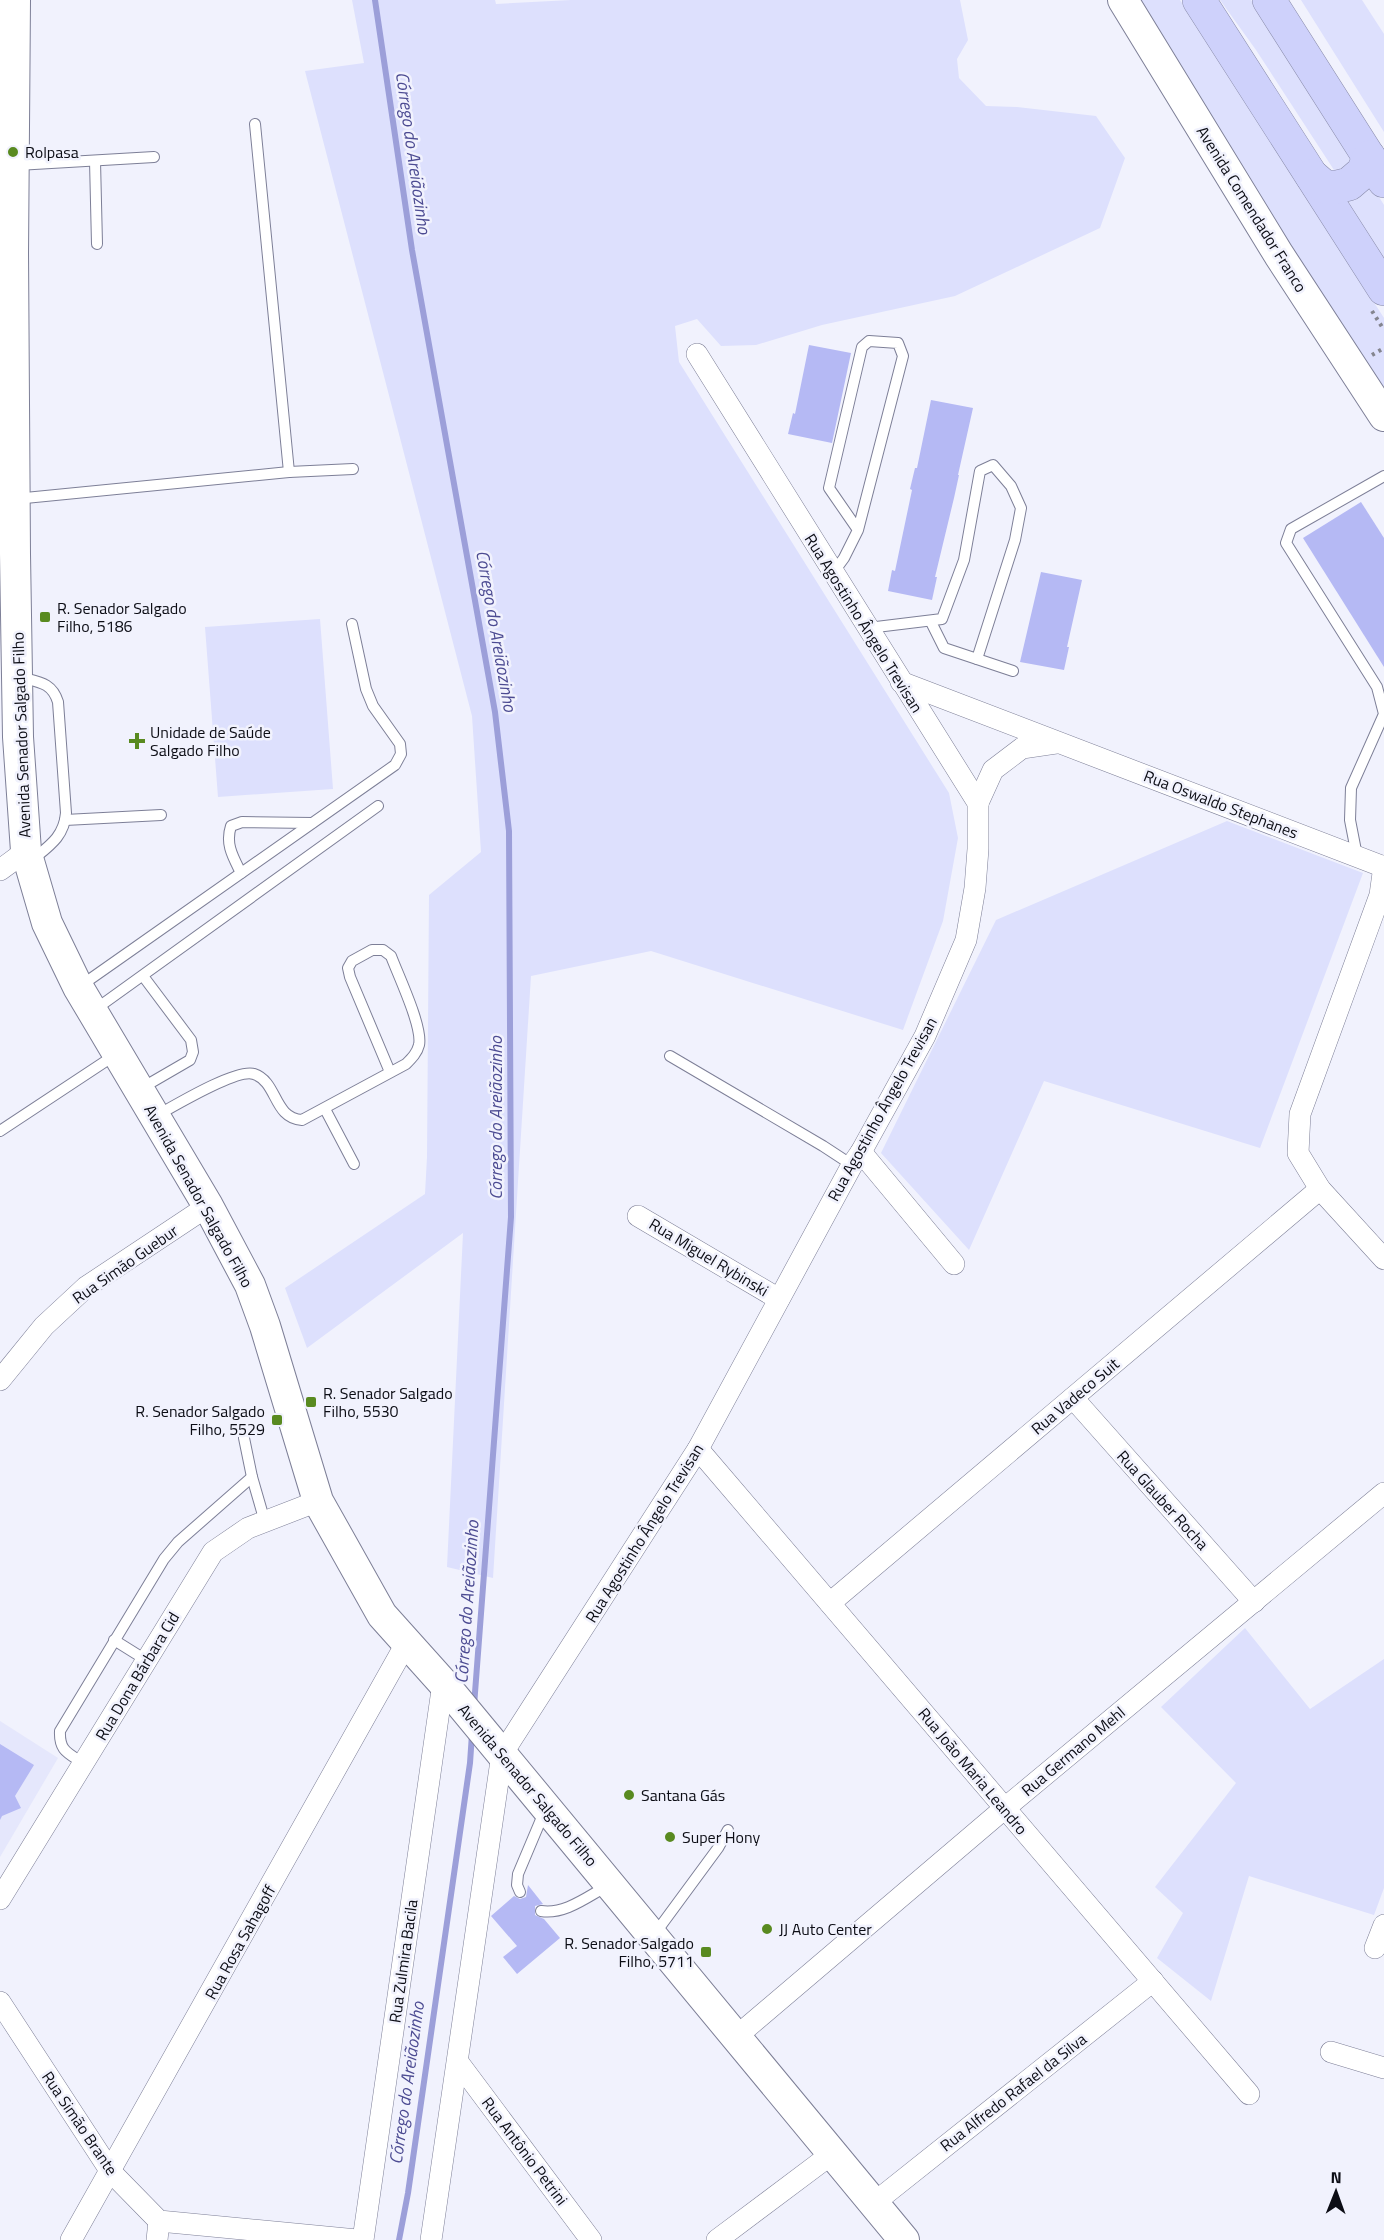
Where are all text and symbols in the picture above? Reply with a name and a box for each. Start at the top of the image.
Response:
water label: Córrego do Areiãozinho [389,70,438,237]
street label: Avenida Comendador Franco [1191,121,1313,297]
place label: Rolpasa [25,140,79,164]
marker: Rolpasa [6,145,20,159]
street label: Rua Agostinho Ângelo Trevisan [799,529,929,717]
water label: Córrego do Areiãozinho [469,548,524,715]
place label: R. Senador Salgado Filho, 5186 [57,596,187,638]
marker: R. Senador Salgado Filho, 5186 [38,610,52,624]
street label: Avenida Senador Salgado Filho [5,632,37,838]
place label: Unidade de Saúde Salgado Filho [150,720,271,762]
marker: Unidade de Saúde Salgado Filho [128,732,146,750]
street label: Rua Oswaldo Stephanes [1140,764,1302,844]
street label: Rua Agostinho Ângelo Trevisan [821,1013,943,1205]
water label: Córrego do Areiãozinho [482,1035,509,1200]
street label: Avenida Senador Salgado Filho [139,1100,259,1292]
street label: Rua Miguel Rybinski [645,1212,773,1302]
street label: Rua Simão Guebur [67,1218,183,1309]
street label: Rua Vadeco Suit [1026,1352,1125,1440]
place label: R. Senador Salgado Filho, 5530 [323,1381,453,1423]
marker: R. Senador Salgado Filho, 5530 [304,1395,318,1409]
place label: R. Senador Salgado Filho, 5529 [135,1399,265,1441]
marker: R. Senador Salgado Filho, 5529 [270,1413,284,1427]
street label: Rua Agostinho Ângelo Trevisan [579,1439,709,1627]
street label: Rua Glauber Rocha [1112,1445,1214,1555]
water label: Córrego do Areiãozinho [447,1518,486,1685]
street label: Rua Dona Bárbara Cid [89,1607,185,1745]
street label: Avenida Senador Salgado Filho [453,1698,603,1872]
street label: Rua Germano Mehl [1016,1700,1130,1802]
street label: Rua João Maria Leandro [913,1702,1033,1840]
place label: Santana Gás [641,1783,725,1807]
marker: Santana Gás [622,1788,636,1802]
place label: Super Hony [682,1825,760,1849]
marker: Super Hony [663,1830,677,1844]
street label: Rua Rosa Sahagoff [199,1880,282,2004]
street label: Rua Zulmira Bacila [382,1898,424,2024]
place label: JJ Auto Center [779,1917,872,1941]
marker: JJ Auto Center [760,1922,774,1936]
place label: R. Senador Salgado Filho, 5711 [564,1931,694,1973]
marker: R. Senador Salgado Filho, 5711 [699,1945,713,1959]
water label: Córrego do Areiãozinho [382,1999,431,2166]
street label: Rua Alfredo Rafael da Silva [935,2027,1091,2157]
street label: Rua Simão Brante [36,2066,124,2180]
street label: Rua Antônio Petrini [476,2092,574,2210]
north arrow [1306,2162,1366,2222]
text: N [1331,2165,1342,2189]

